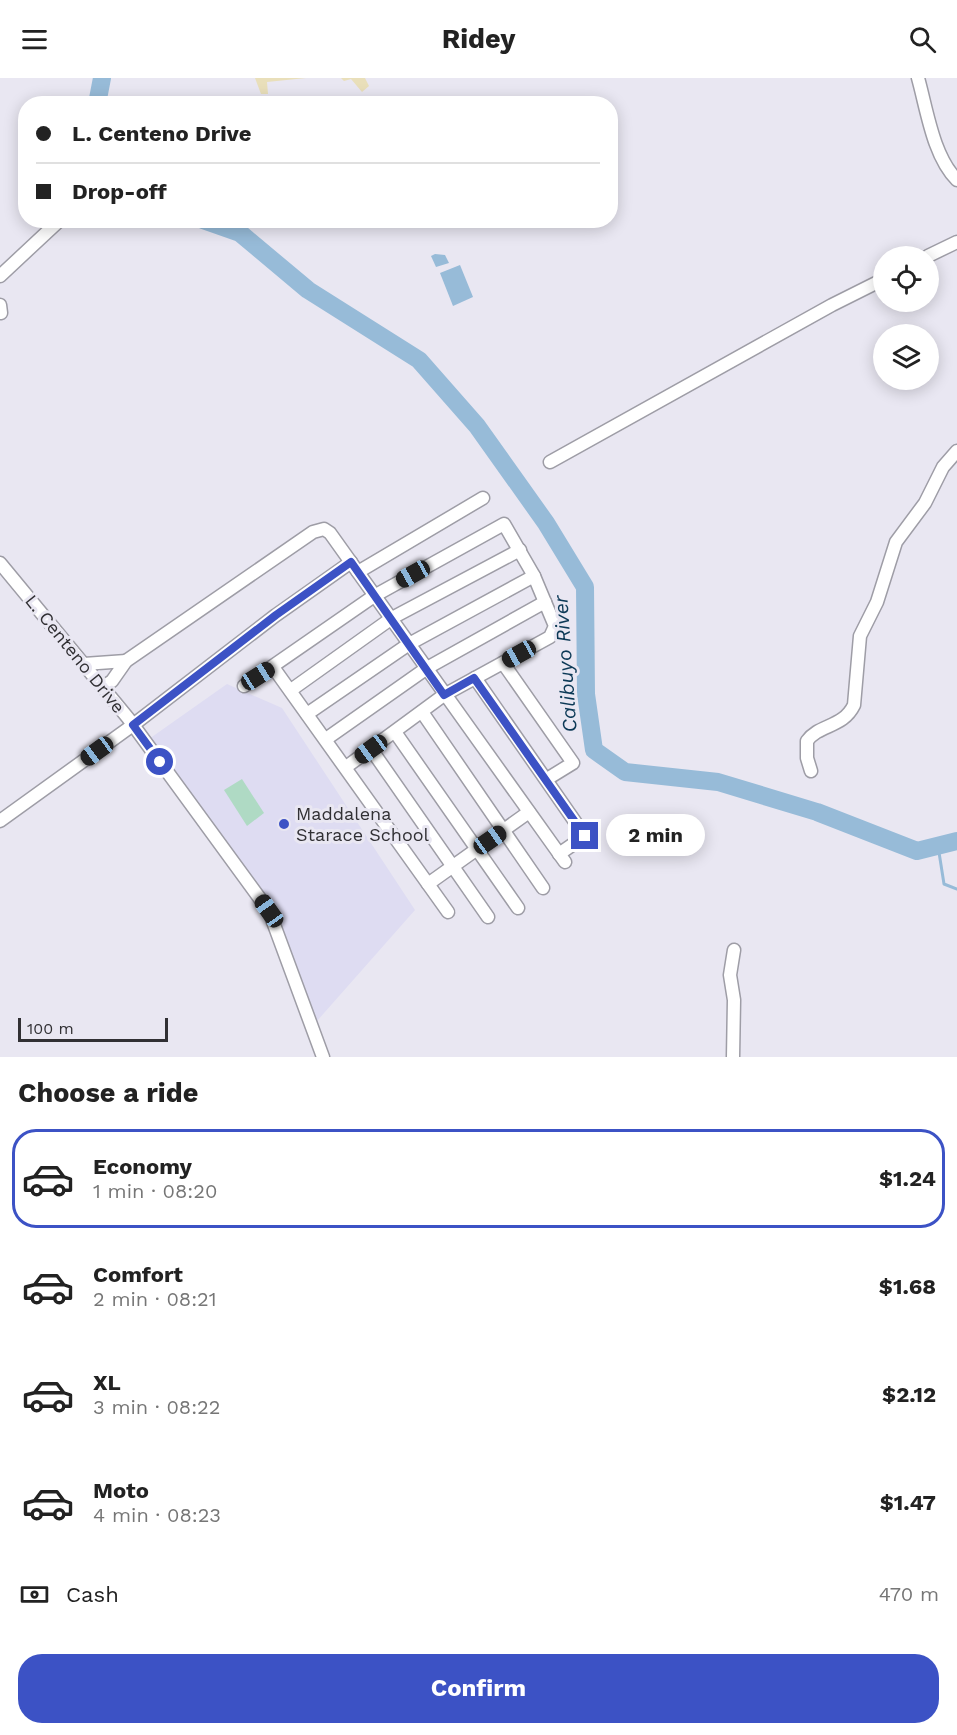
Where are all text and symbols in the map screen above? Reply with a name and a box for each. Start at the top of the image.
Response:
icon: menu [18,23,51,56]
text: Ridey [442,23,515,55]
icon: search [906,23,939,56]
text: L. Centeno Drive [72,121,251,146]
text: Drop-off [72,179,167,204]
map controls [873,246,939,390]
button: locate [873,246,939,312]
button: layers [873,324,939,390]
car [393,557,433,591]
street label: L. Centeno Drive [21,590,130,717]
water label: Calibuyo River [548,593,582,733]
car [499,637,539,671]
car [238,659,278,693]
car [351,731,391,767]
car [77,733,117,769]
route start [146,748,173,775]
place label: Maddalena Starace School [296,803,430,845]
callout: 2 min [606,815,705,857]
marker: Maddalena Starace School [277,817,291,831]
car [470,822,510,858]
route end [571,822,598,849]
text: 2 min [628,823,683,847]
car [251,891,287,931]
scale bar [18,1015,168,1043]
text: 100 m [27,1019,74,1038]
text: Choose a ride [18,1077,198,1109]
icon: car [21,1152,75,1206]
text: Economy [93,1154,192,1179]
text: $1.24 [879,1166,936,1191]
text: 1 min · 08:20 [93,1179,217,1203]
icon: car [21,1260,75,1314]
text: Comfort [93,1262,183,1287]
text: $1.68 [879,1274,936,1299]
text: 2 min · 08:21 [93,1287,217,1311]
icon: car [21,1368,75,1422]
text: XL [93,1370,121,1395]
text: $2.12 [882,1382,936,1407]
text: 3 min · 08:22 [93,1395,220,1419]
icon: car [21,1476,75,1530]
text: Moto [93,1478,149,1503]
text: $1.47 [880,1490,936,1515]
text: 4 min · 08:23 [93,1503,221,1527]
icon: cash [18,1578,51,1611]
text: Cash [66,1582,119,1607]
text: 470 m [879,1582,939,1606]
button: Confirm [18,1654,939,1723]

